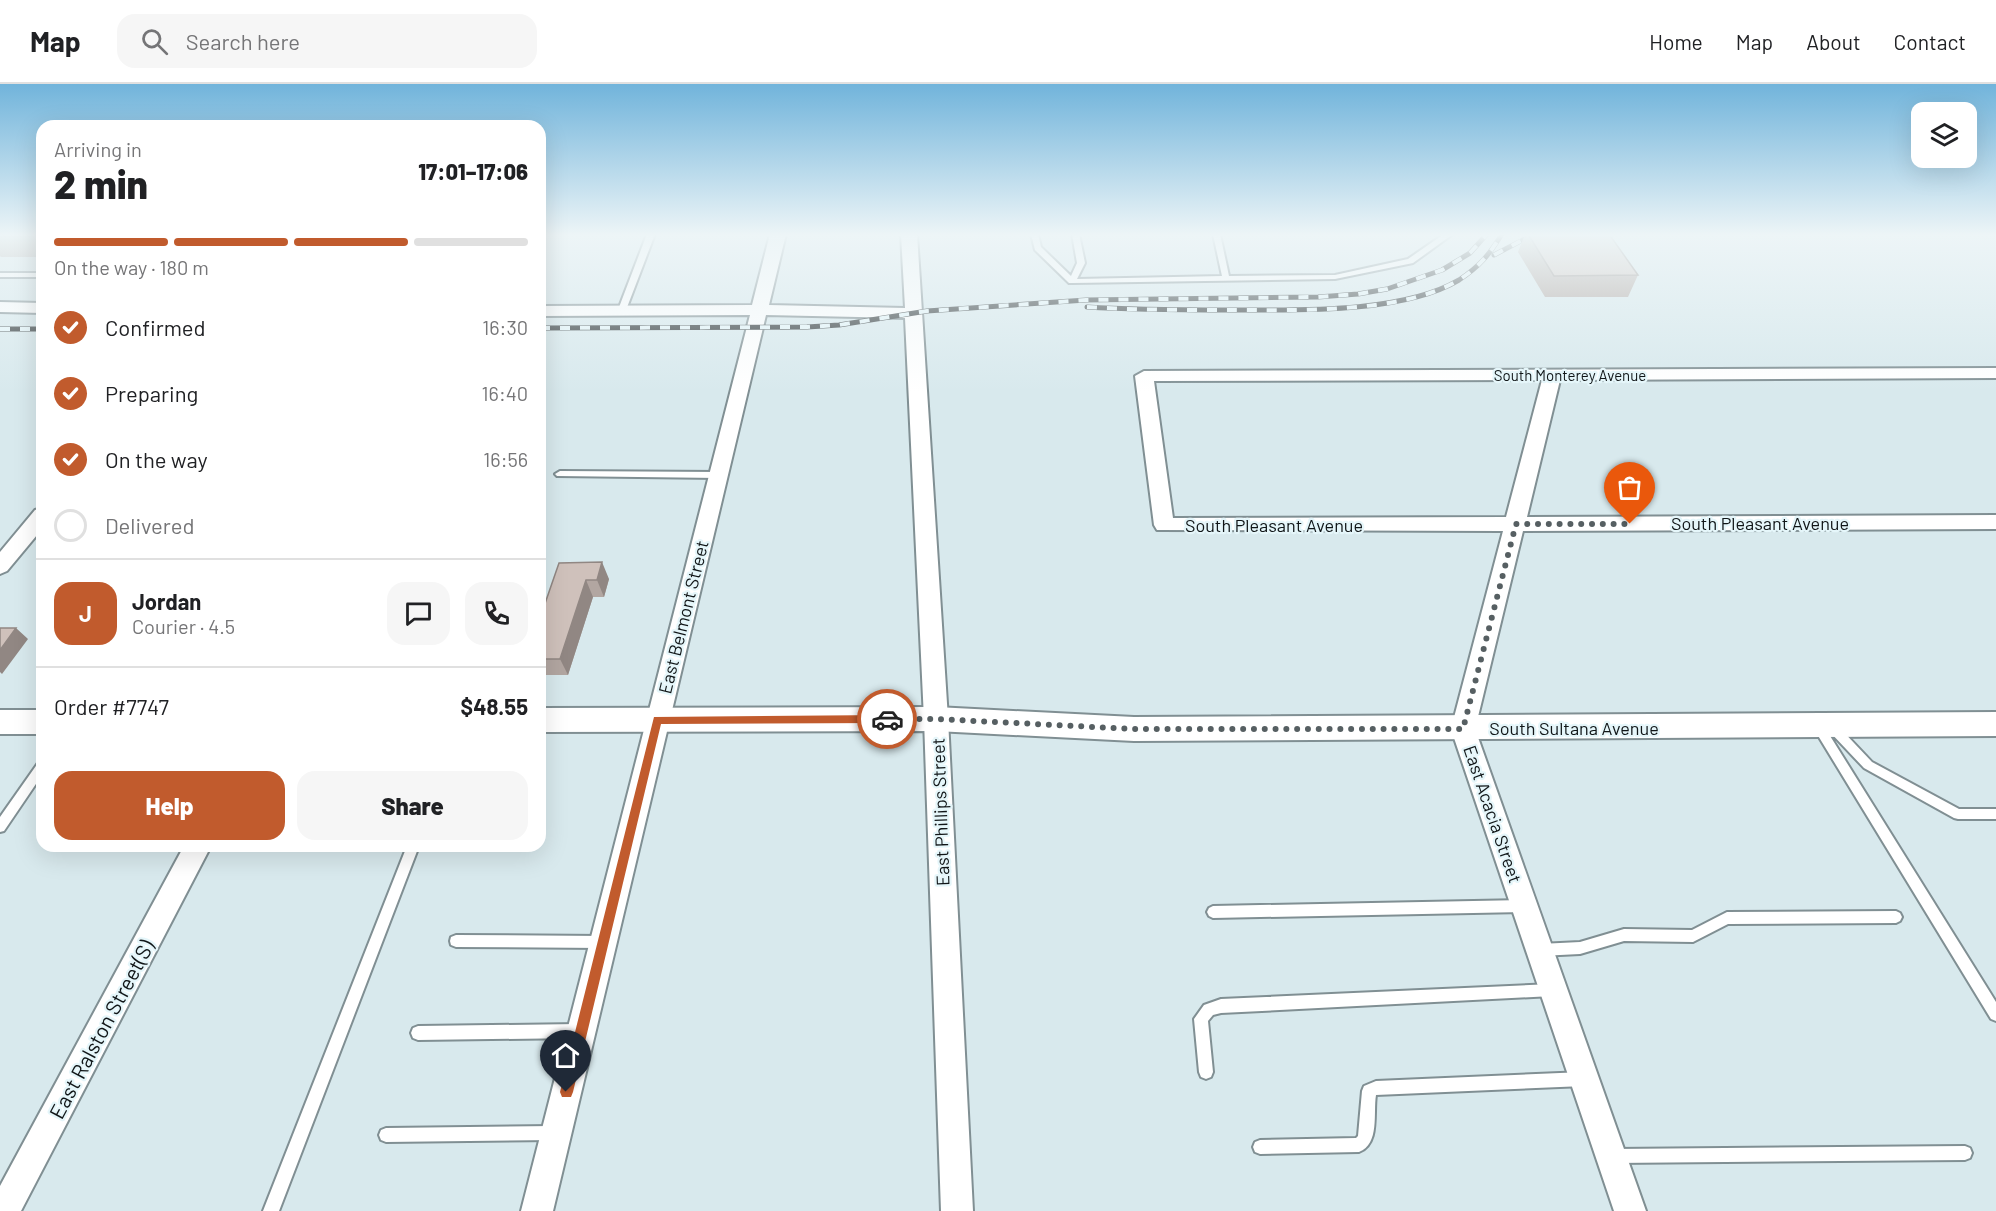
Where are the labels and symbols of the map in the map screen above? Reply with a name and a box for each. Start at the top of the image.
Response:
street label: South Monterey Avenue [1494,366,1646,384]
pin [1604,462,1655,524]
street label: South Pleasant Avenue [1671,512,1849,534]
street label: South Pleasant Avenue [1185,514,1363,536]
street label: East Belmont Street [653,538,713,696]
courier [857,689,917,749]
street label: South Sultana Avenue [1489,717,1659,739]
street label: East Phillips Street [926,738,954,886]
street label: East Acacia Street [1459,742,1527,886]
street label: East Ralston Street(S) [43,935,159,1123]
pin [540,1030,591,1092]

